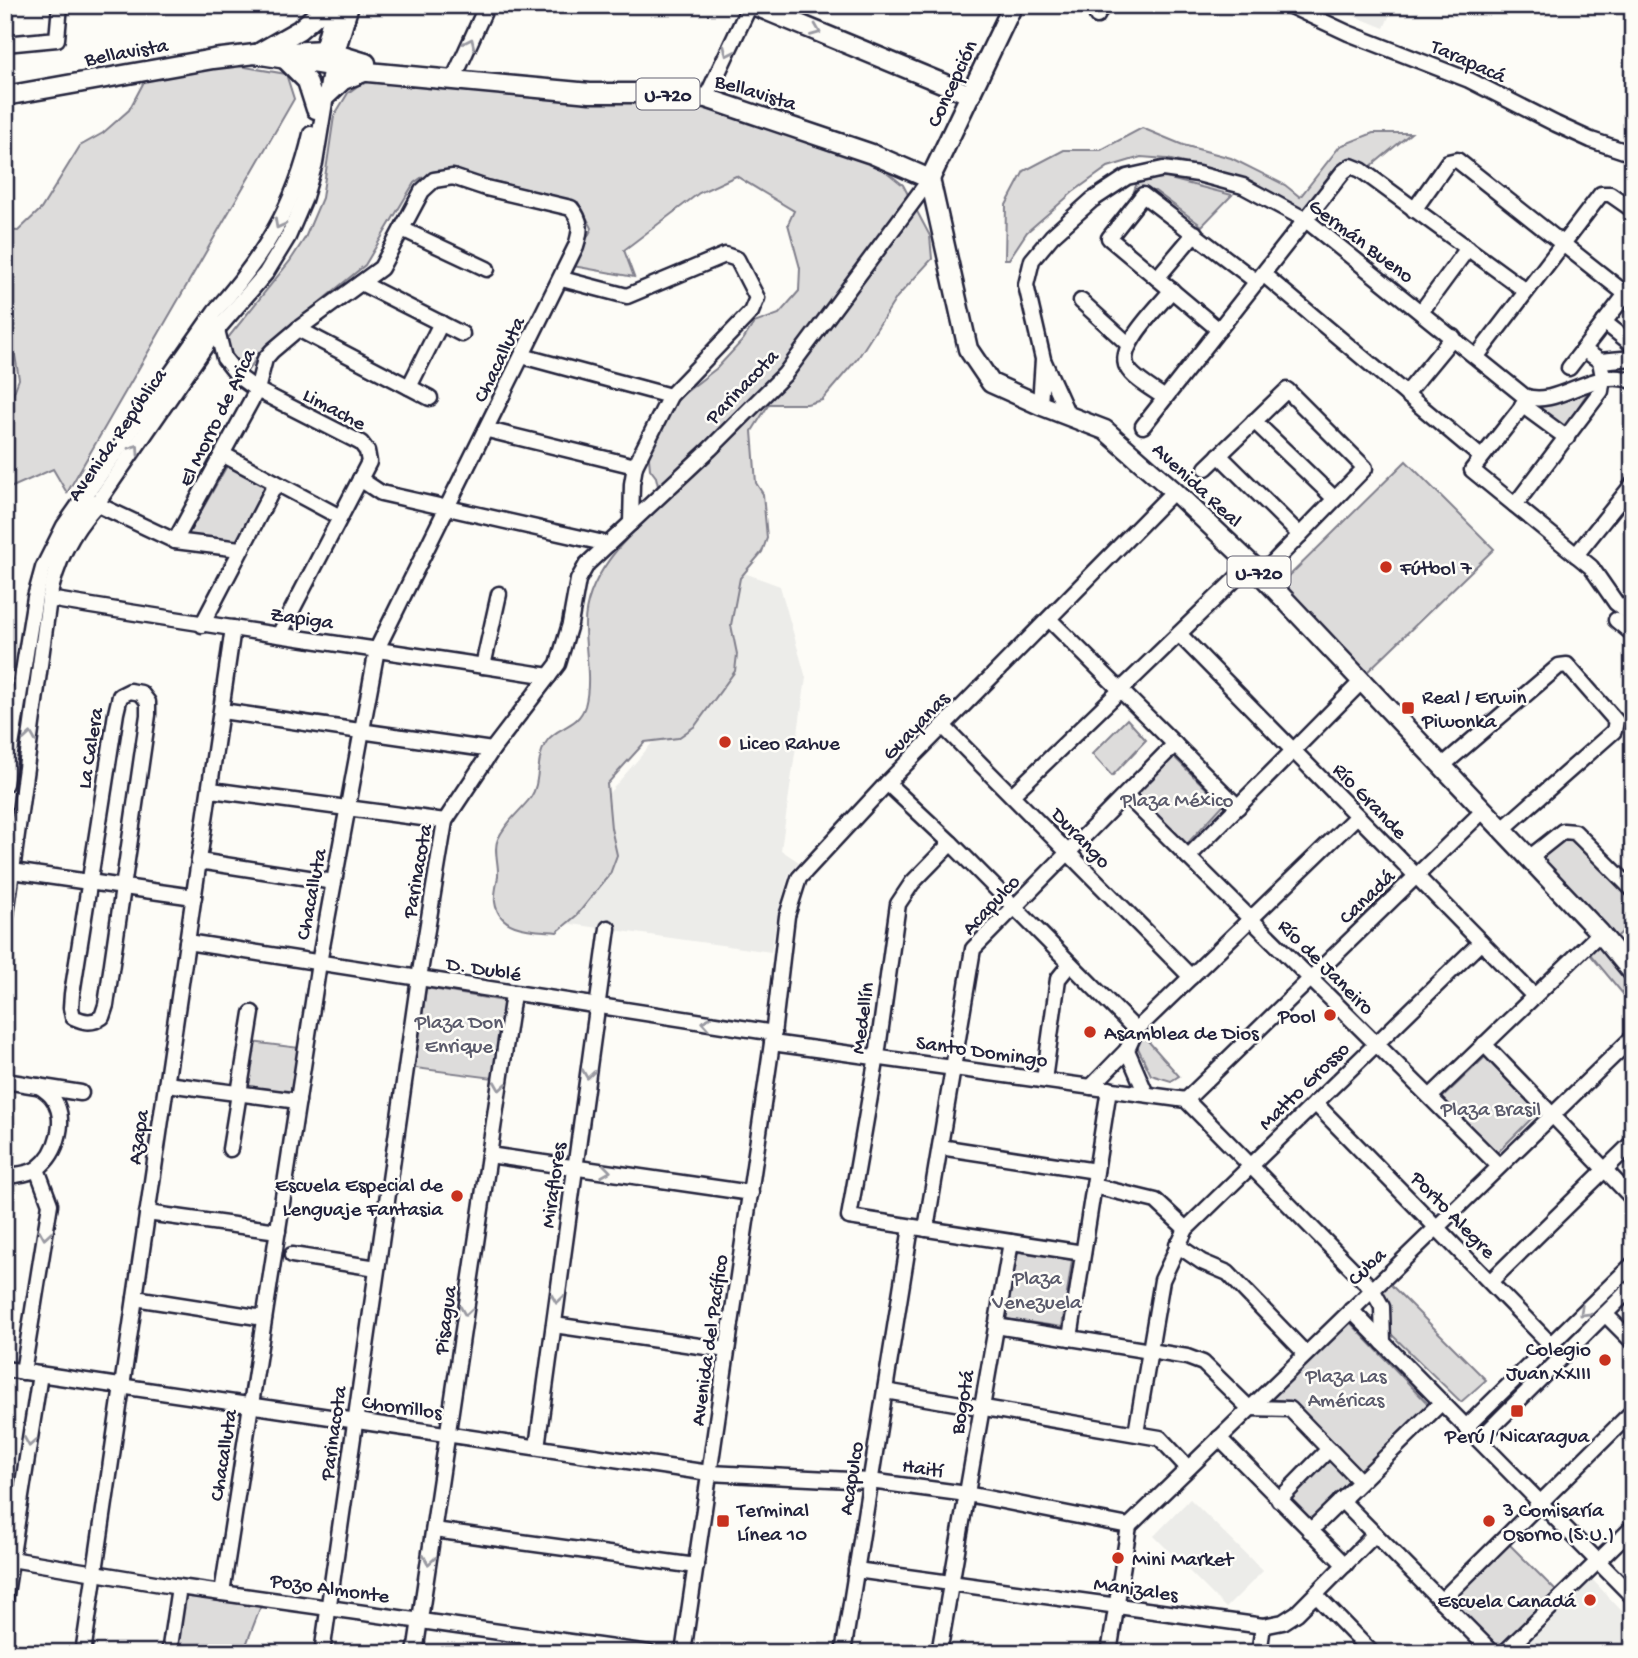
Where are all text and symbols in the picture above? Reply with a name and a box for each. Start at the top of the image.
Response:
one-way arrow [810,23,822,37]
street label: Bellavista [82,35,172,74]
street label: Tarapacá [1425,35,1510,91]
one-way arrow [462,37,476,50]
street label: Concepción [923,37,985,132]
one-way arrow [723,45,737,57]
street label: Bellavista [710,70,800,119]
road number: U-720 [636,78,700,110]
street label: Germán Bueno [1302,195,1418,291]
one-way arrow [274,216,287,229]
street label: Chacalluta [470,312,533,408]
street label: El Morro de Arica [175,344,264,492]
street label: Parinacota [701,345,786,432]
street label: Avenida República [64,363,175,507]
street label: Limache [297,384,370,439]
street label: Avenida Real [1145,439,1246,535]
one-way arrow [127,443,140,456]
road number: U-720 [1228,556,1290,587]
place label: Fútbol 7 [1399,558,1473,583]
marker: Fútbol 7 [1378,559,1394,575]
street label: Zapiga [268,604,336,637]
street label: Guayanas [879,687,957,767]
place label: Real / Erwin Piwonka [1421,687,1526,736]
marker: Real / Erwin Piwonka [1400,700,1416,716]
street label: La Calera [74,705,111,791]
one-way arrow [23,731,38,743]
place label: Liceo Rahue [739,733,841,758]
marker: Liceo Rahue [717,734,733,750]
street label: Río Grande [1326,759,1412,847]
park label: Plaza México [1120,790,1233,815]
street label: Durango [1043,802,1115,875]
street label: Parinacota [399,821,440,922]
street label: Chacalluta [292,846,335,942]
street label: Canadá [1335,865,1403,931]
street label: Acapulco [958,871,1027,942]
street label: Río de Janeiro [1271,915,1378,1022]
street label: D. Dublé [442,953,524,990]
street label: Medellín [847,981,882,1056]
place label: Pool [1277,1006,1316,1031]
marker: Pool [1322,1007,1338,1023]
park label: Plaza Don Enrique [414,1012,503,1061]
one-way arrow [701,1016,712,1031]
place label: Asamblea de Dios [1104,1023,1260,1048]
marker: Asamblea de Dios [1082,1024,1098,1040]
street label: Santo Domingo [914,1032,1049,1075]
street label: Matto Grosso [1255,1038,1356,1137]
one-way arrow [581,1068,596,1080]
one-way arrow [493,1080,508,1092]
park label: Plaza Brasil [1440,1099,1541,1124]
street label: Azapa [124,1107,157,1167]
street label: Miraflores [537,1140,574,1230]
one-way arrow [600,1164,611,1179]
street label: Porto Alegre [1403,1167,1500,1266]
place label: Escuela Especial de Lenguaje Fantasia [275,1175,444,1224]
marker: Escuela Especial de Lenguaje Fantasia [449,1188,465,1204]
one-way arrow [38,1229,53,1241]
street label: Cuba [1344,1243,1394,1293]
street label: Avenida del Pacífico [687,1253,736,1428]
park label: Plaza Venezuela [991,1268,1083,1317]
street label: Pisagua [430,1283,465,1357]
one-way arrow [550,1293,565,1305]
one-way arrow [1579,1304,1592,1317]
one-way arrow [459,1305,474,1317]
place label: Colegio Juan XXIII [1506,1339,1591,1388]
marker: Colegio Juan XXIII [1597,1352,1613,1368]
park label: Plaza Las Américas [1305,1366,1388,1415]
street label: Bogotá [946,1367,983,1438]
street label: Parinacota [316,1383,355,1483]
street label: Chorrillos [360,1391,445,1428]
marker: Perú / Nicaragua [1509,1403,1525,1419]
street label: Chacalluta [206,1407,245,1503]
place label: Perú / Nicaragua [1444,1426,1590,1451]
one-way arrow [23,1436,38,1448]
street label: Acapulco [835,1440,872,1517]
street label: Haití [900,1455,945,1486]
place label: Terminal Línea 10 [736,1500,809,1549]
place label: 3 Comisaría Osorno (S.U.) [1502,1500,1615,1549]
marker: Terminal Línea 10 [715,1513,731,1529]
marker: 3 Comisaría Osorno (S.U.) [1481,1513,1497,1529]
place label: Mini Market [1132,1549,1235,1574]
marker: Mini Market [1110,1550,1126,1566]
one-way arrow [422,1554,437,1566]
street label: Pozo Almonte [267,1570,392,1611]
street label: Manizales [1092,1573,1181,1610]
place label: Escuela Canadá [1437,1591,1577,1616]
marker: Escuela Canadá [1582,1592,1598,1608]

